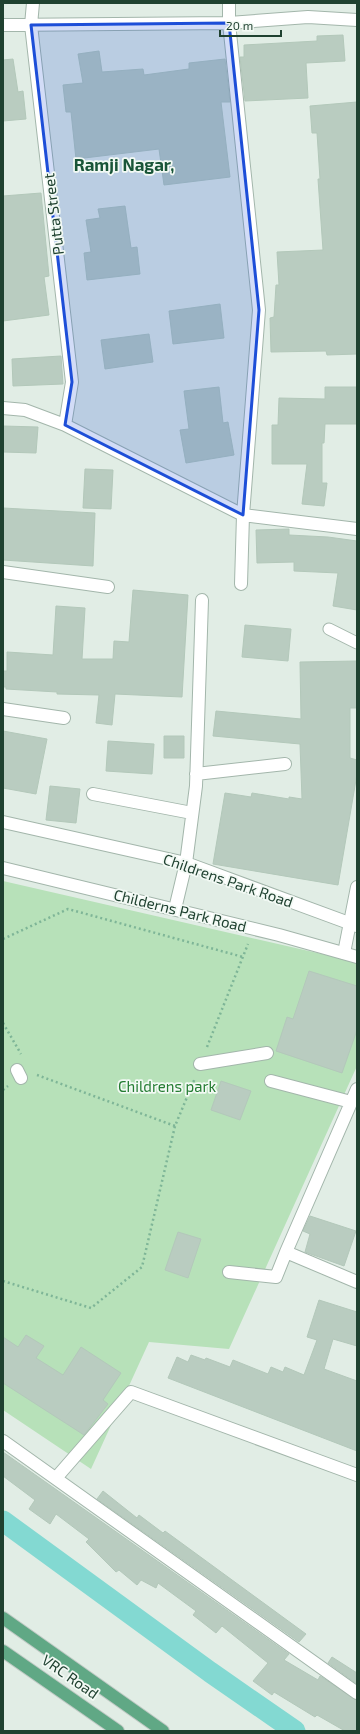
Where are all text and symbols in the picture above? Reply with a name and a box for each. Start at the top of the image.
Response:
scale bar [220,12,281,38]
text: 20 m [226,18,253,32]
district label: Ramji Nagar, [74,154,174,175]
street label: Putta Street [39,172,67,256]
street label: Childrens Park Road [161,849,296,911]
street label: Childerns Park Road [112,885,248,935]
park label: Childrens park [118,1077,216,1095]
street label: VRC Road [39,1650,102,1702]

